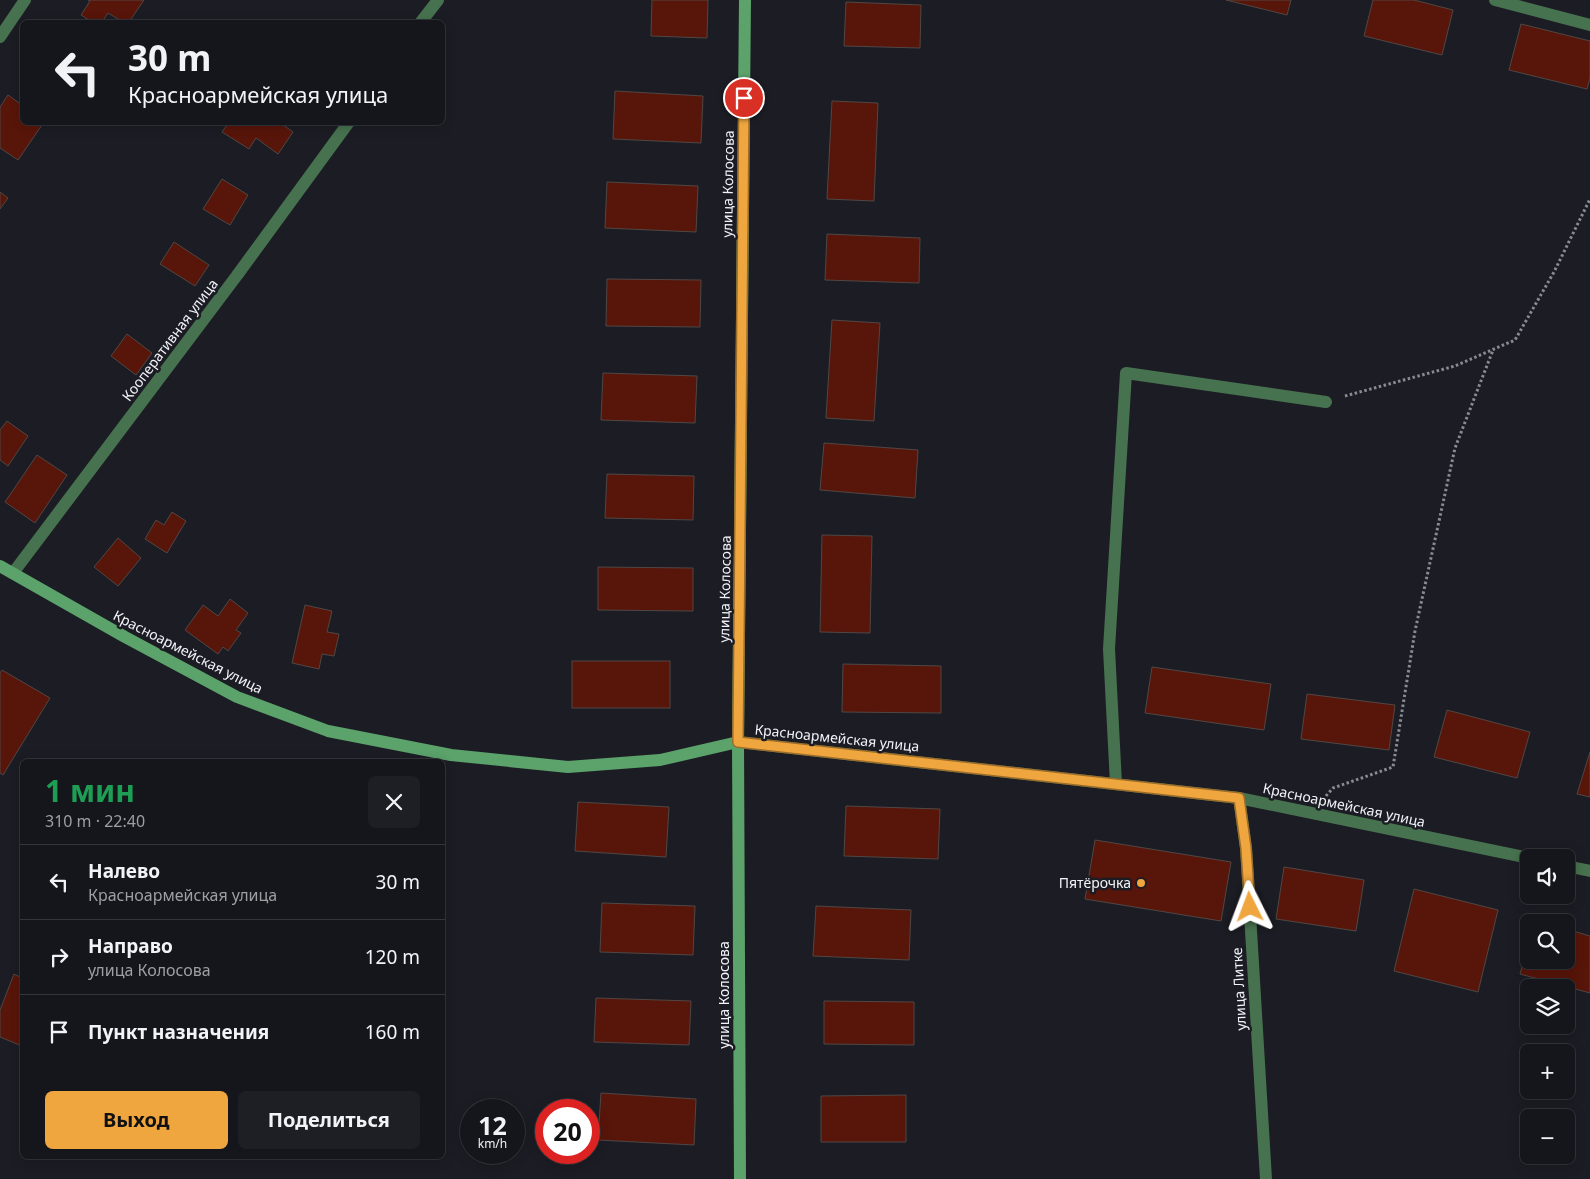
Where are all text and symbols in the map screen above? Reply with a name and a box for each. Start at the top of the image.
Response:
text: 30 m [128,34,211,81]
icon: left [45,40,110,105]
pin [723,77,765,119]
text: Красноармейская улица [128,79,388,109]
icon: arrive [730,84,758,112]
street label: улица Колосова [717,130,738,238]
street label: Кооперативная улица [117,275,222,405]
street label: улица Колосова [714,535,735,643]
street label: Красноармейская улица [110,606,266,698]
street label: Красноармейская улица [754,719,920,756]
text: 1 мин [45,770,135,811]
button: close [368,776,420,828]
street label: Красноармейская улица [1261,778,1427,831]
text: 310 m · 22:40 [45,810,145,832]
map controls [1520,849,1575,1164]
button: sound [1520,849,1575,904]
text: Налево [88,858,160,884]
icon: left [45,868,73,896]
text: 30 m [376,869,420,895]
place label: Пятёрочка [1059,873,1131,892]
marker: Пятёрочка [1135,877,1147,889]
position arrow [1223,880,1275,932]
text: Красноармейская улица [88,884,277,906]
button: search [1520,914,1575,969]
text: Направо [88,933,173,959]
street label: улица Колосова [714,941,733,1049]
icon: right [45,943,73,971]
text: 120 m [365,944,420,970]
street label: улица Литке [1227,947,1250,1031]
text: улица Колосова [88,959,211,981]
button: layers [1520,979,1575,1034]
icon: arrive [45,1018,73,1046]
text: Пункт назначения [88,1019,269,1045]
text: 160 m [365,1019,420,1045]
button: + [1520,1044,1575,1099]
button: Выход [45,1091,228,1149]
button: Поделиться [238,1091,420,1149]
speed limit sign: 20 [535,1099,600,1164]
text: 12 [478,1108,507,1142]
button: − [1520,1109,1575,1164]
text: km/h [478,1135,507,1152]

